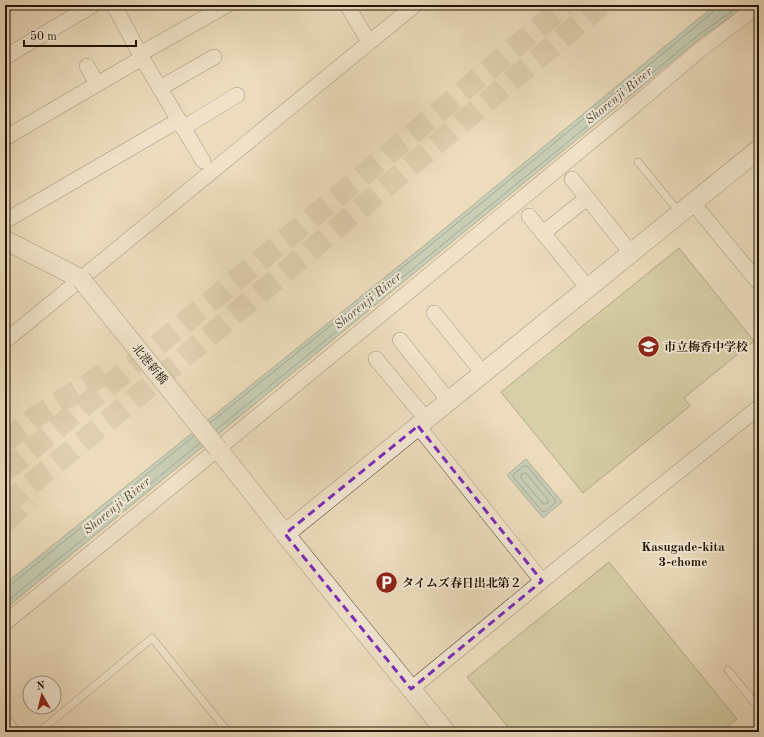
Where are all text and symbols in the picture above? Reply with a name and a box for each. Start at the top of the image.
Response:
scale bar [24,22,136,48]
text: 50 m [30,30,57,43]
water label: Shorenji River [583,65,655,127]
water label: Shorenji River [332,270,404,332]
school or university icon: 市立梅香中学校 [635,334,661,360]
place label: 市立梅香中学校 [664,340,748,354]
street label: 北港新橋 [129,341,171,387]
water label: Shorenji River [81,475,153,537]
district label: Kasugade-kita 3-chome [641,541,725,569]
parking icon: タイムズ春日出北第２ [374,570,400,596]
place label: タイムズ春日出北第２ [402,576,522,590]
north arrow [22,675,62,715]
text: N [36,680,46,693]

